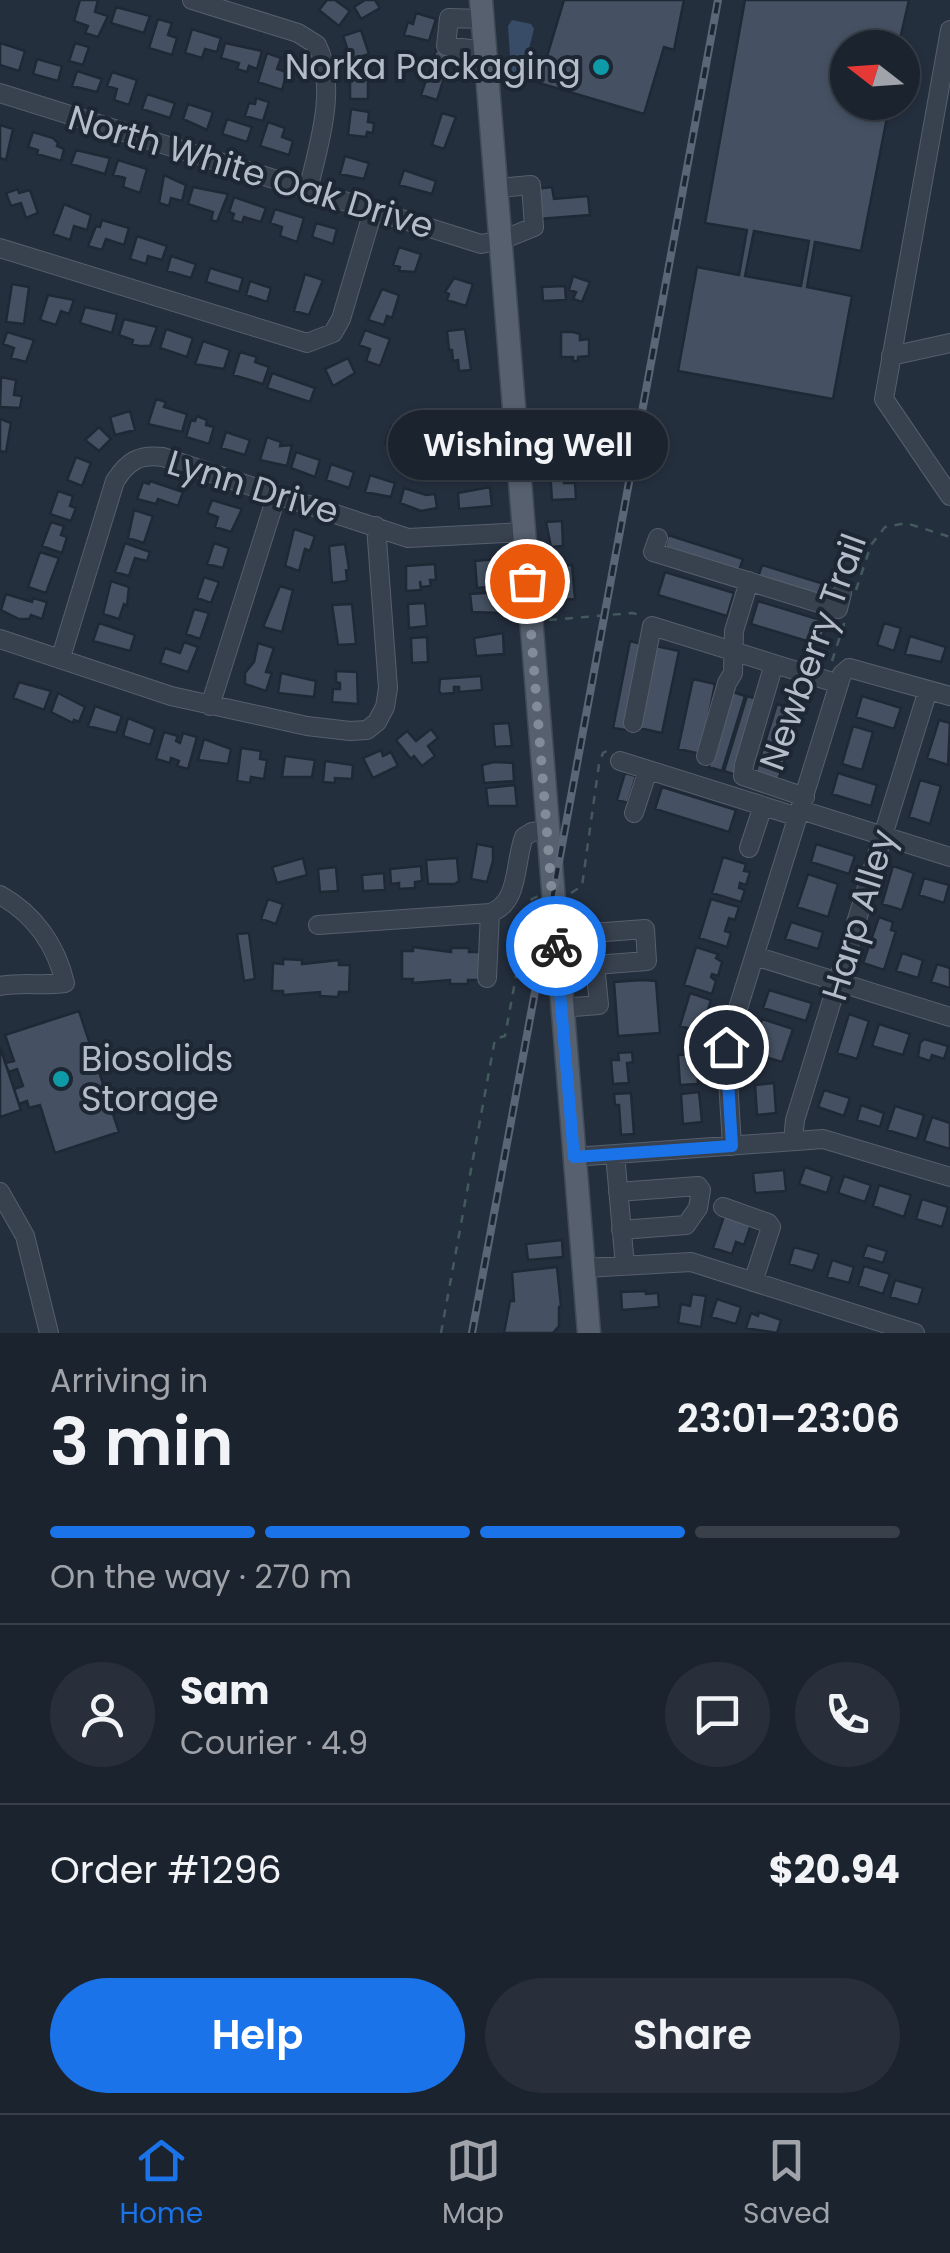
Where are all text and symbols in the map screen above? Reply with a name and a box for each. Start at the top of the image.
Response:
north arrow [830,30,920,120]
map controls [830,30,920,120]
place label: Norka Packaging [285,42,581,91]
marker: Norka Packaging [590,56,612,78]
street label: North White Oak Drive [62,93,440,250]
callout: Wishing Well [387,411,667,481]
text: Wishing Well [423,422,633,467]
street label: Lynn Drive [161,437,345,536]
street label: Newberry Trail [747,527,878,777]
pin [485,539,570,624]
icon: bag [500,554,555,609]
street label: Harp Alley [809,823,908,1006]
courier [506,896,606,996]
icon: bike [529,919,584,974]
pin [684,1005,769,1090]
icon: home [699,1020,754,1075]
place label: Biosolids Storage [81,1034,233,1123]
marker: Biosolids Storage [50,1068,72,1090]
text: Arriving in [50,1358,208,1403]
text: 23:01–23:06 [677,1392,900,1445]
text: 3 min [50,1397,234,1488]
text: On the way · 270 m [50,1554,352,1599]
button: person [50,1662,155,1767]
button: chat [665,1662,770,1767]
button: phone [795,1662,900,1767]
text: Sam [180,1664,269,1717]
text: Courier · 4.9 [180,1720,368,1765]
text: Order #1296 [50,1843,282,1896]
text: $20.94 [769,1843,900,1896]
button: Help [50,1978,465,2093]
button: Share [485,1978,900,2093]
tab: Home [120,2133,203,2235]
tab: Map [442,2133,504,2235]
tab: Saved [743,2133,830,2235]

